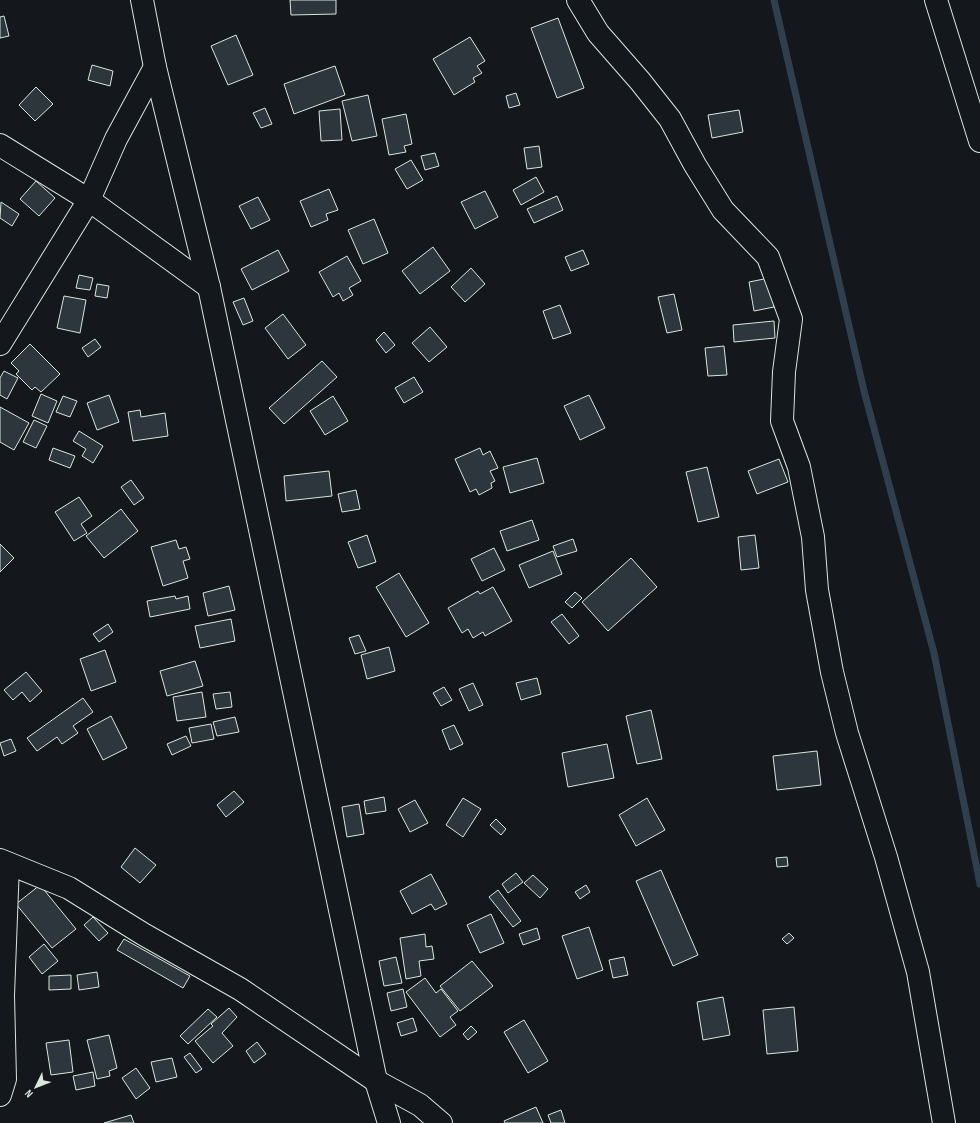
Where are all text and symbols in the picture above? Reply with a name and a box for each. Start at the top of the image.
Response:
north arrow [16,1067,56,1107]
text: N [22,1087,36,1100]

